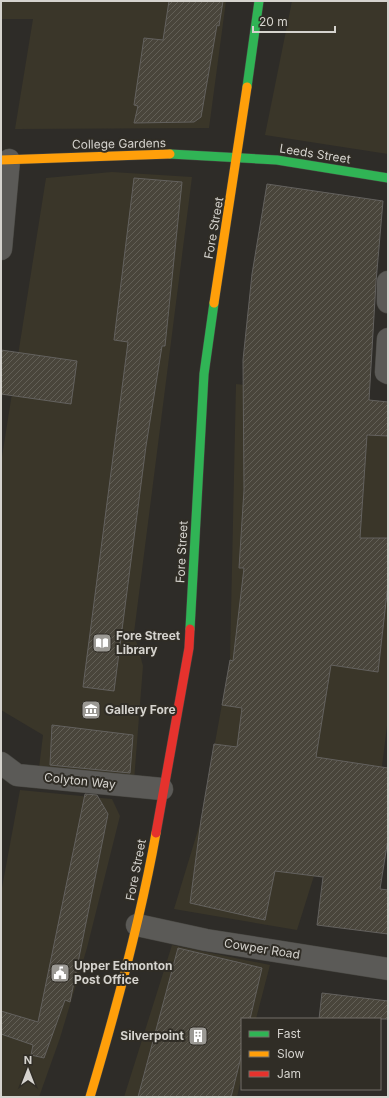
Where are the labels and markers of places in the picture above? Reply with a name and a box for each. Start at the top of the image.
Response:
place label: Fore Street Library [116,628,181,657]
library icon: Fore Street Library [91,632,113,654]
museum icon: Gallery Fore [80,699,102,721]
place label: Gallery Fore [105,702,176,717]
place label: Upper Edmonton Post Office [74,958,173,987]
public building icon: Upper Edmonton Post Office [49,962,71,984]
building icon: Silverpoint [187,1025,209,1047]
place label: Silverpoint [120,1028,185,1043]

